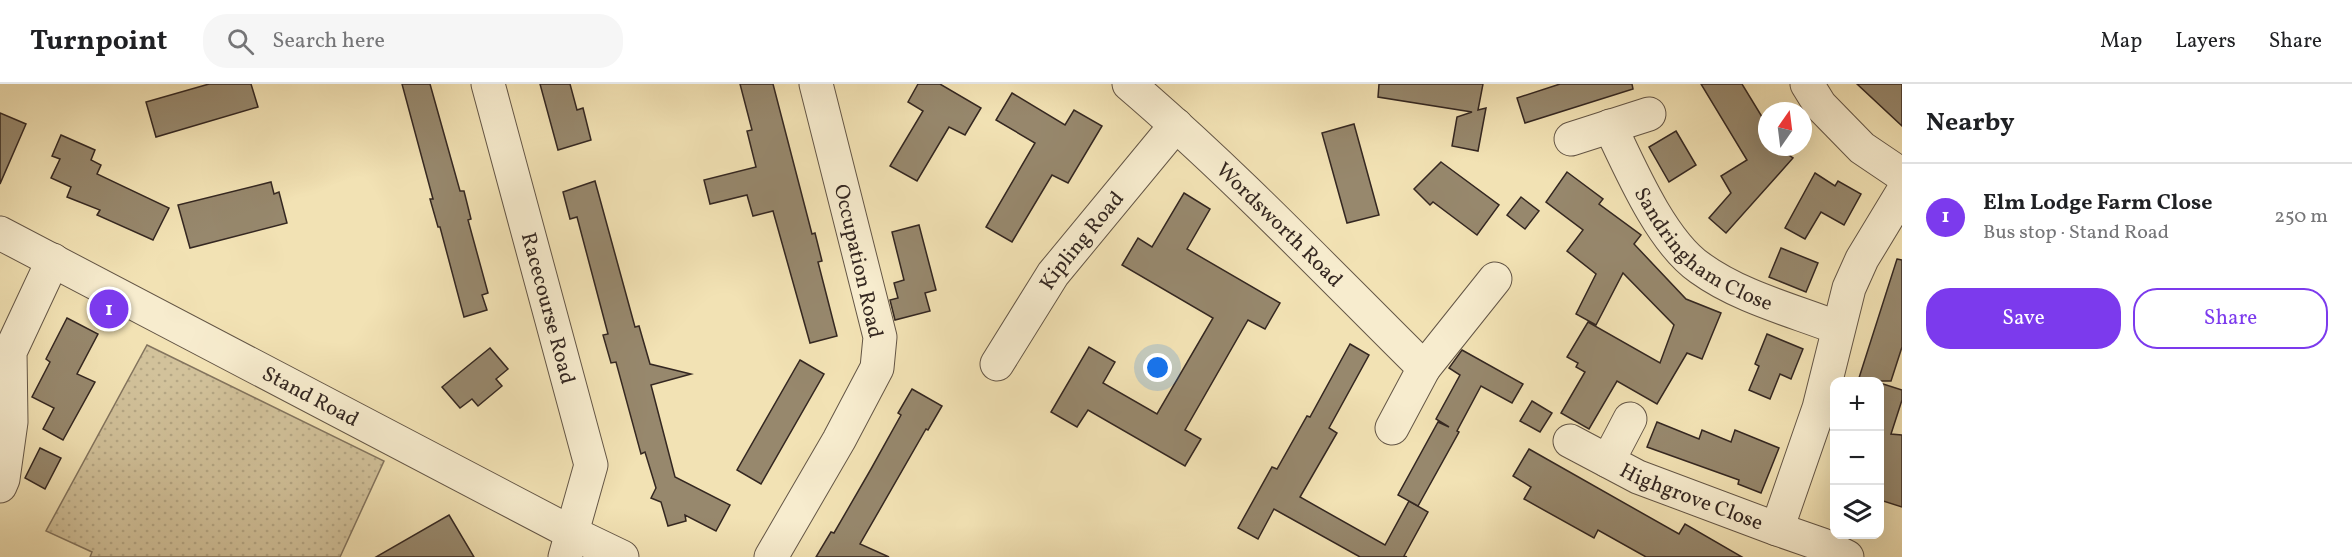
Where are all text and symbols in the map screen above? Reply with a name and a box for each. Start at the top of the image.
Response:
search box [203,14,623,68]
text: Turnpoint [30,22,167,61]
icon: search [224,25,257,58]
text: Search here [272,26,385,57]
text: Map [2100,27,2142,56]
text: Layers [2175,27,2236,56]
text: Share [2269,27,2322,56]
north arrow [1758,102,1812,156]
text: Nearby [1926,105,2015,141]
street label: Wordsworth Road [1209,157,1348,295]
street label: Occupation Road [826,182,889,341]
street label: Sandringham Close [1626,182,1777,319]
street label: Kipling Road [1034,186,1132,296]
text: Elm Lodge Farm Close [1983,188,2212,219]
text: 1 [1941,203,1950,231]
text: 250 m [2274,203,2328,231]
text: Bus stop · Stand Road [1983,219,2169,247]
street label: Racecourse Road [513,229,581,387]
pin: 1 [90,286,128,332]
button: Save [1926,288,2121,349]
button: Share [2133,288,2328,349]
your location [1143,353,1172,382]
street label: Stand Road [257,360,364,435]
map controls [1830,377,1884,539]
button: + [1830,377,1884,431]
button: − [1830,431,1884,485]
street label: Highgrove Close [1614,457,1767,538]
button: layers [1830,485,1884,539]

